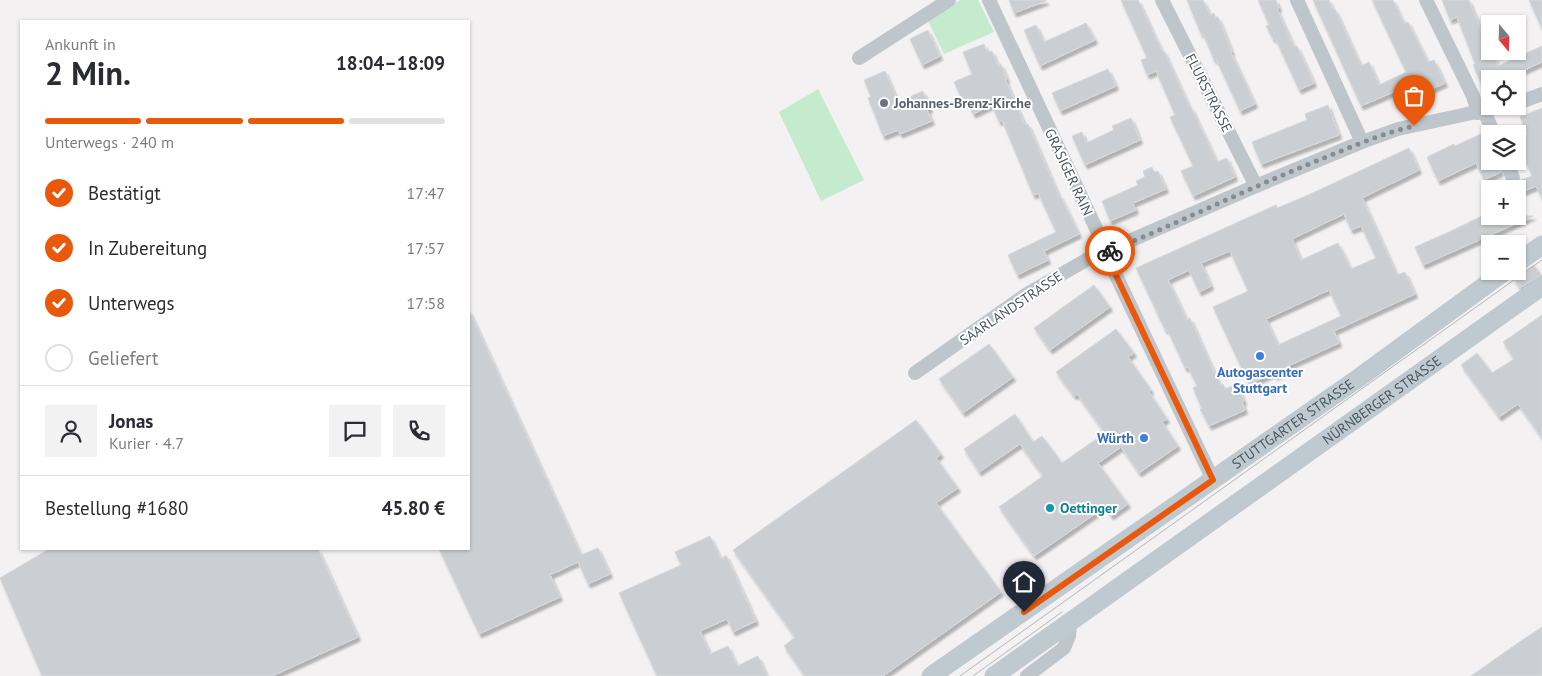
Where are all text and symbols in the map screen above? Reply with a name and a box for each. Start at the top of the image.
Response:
north arrow [1481,15,1526,60]
map controls [1481,15,1526,280]
text: Ankunft in [45,34,116,54]
text: 18:04–18:09 [336,51,445,75]
street label: FLURSTRASSE [1182,51,1236,135]
text: 2 Min. [45,52,131,94]
button: locate [1481,70,1526,115]
pin [1393,75,1435,126]
icon: bag [1400,82,1428,110]
place label: Johannes-Brenz-Kirche [893,94,1031,112]
marker: Johannes-Brenz-Kirche [878,97,890,109]
button: layers [1481,125,1526,170]
street label: GRASIGER RAIN [1041,126,1097,218]
text: Unterwegs · 240 m [45,132,174,152]
icon: check [45,179,73,207]
button: + [1481,180,1526,225]
text: Bestätigt [88,181,161,205]
text: 17:47 [407,183,445,203]
courier [1085,226,1135,276]
icon: check [45,234,73,262]
button: − [1481,235,1526,280]
text: In Zubereitung [88,236,207,260]
icon: bike [1096,237,1124,265]
text: 17:57 [407,238,445,258]
street label: SAARLANDSTRASSE [956,267,1066,349]
icon: check [45,289,73,317]
text: Unterwegs [88,291,175,315]
text: 17:58 [407,293,445,313]
text: Geliefert [88,346,159,370]
marker: Autogascenter Stuttgart [1254,350,1266,362]
street label: NÜRNBERGER STRASSE [1319,352,1445,448]
place label: Autogascenter Stuttgart [1217,363,1303,397]
street label: STUTTGARTER STRASSE [1228,375,1357,473]
button: person [45,405,97,457]
button: chat [329,405,381,457]
button: phone [393,405,445,457]
text: Jonas [109,409,153,433]
place label: Würth [1097,429,1134,447]
marker: Würth [1138,432,1150,444]
text: Kurier · 4.7 [109,433,184,453]
text: Bestellung #1680 [45,496,188,520]
text: 45.80 € [382,496,445,520]
place label: Oettinger [1060,499,1117,517]
marker: Oettinger [1044,502,1056,514]
pin [1003,561,1045,612]
icon: home [1010,568,1038,596]

